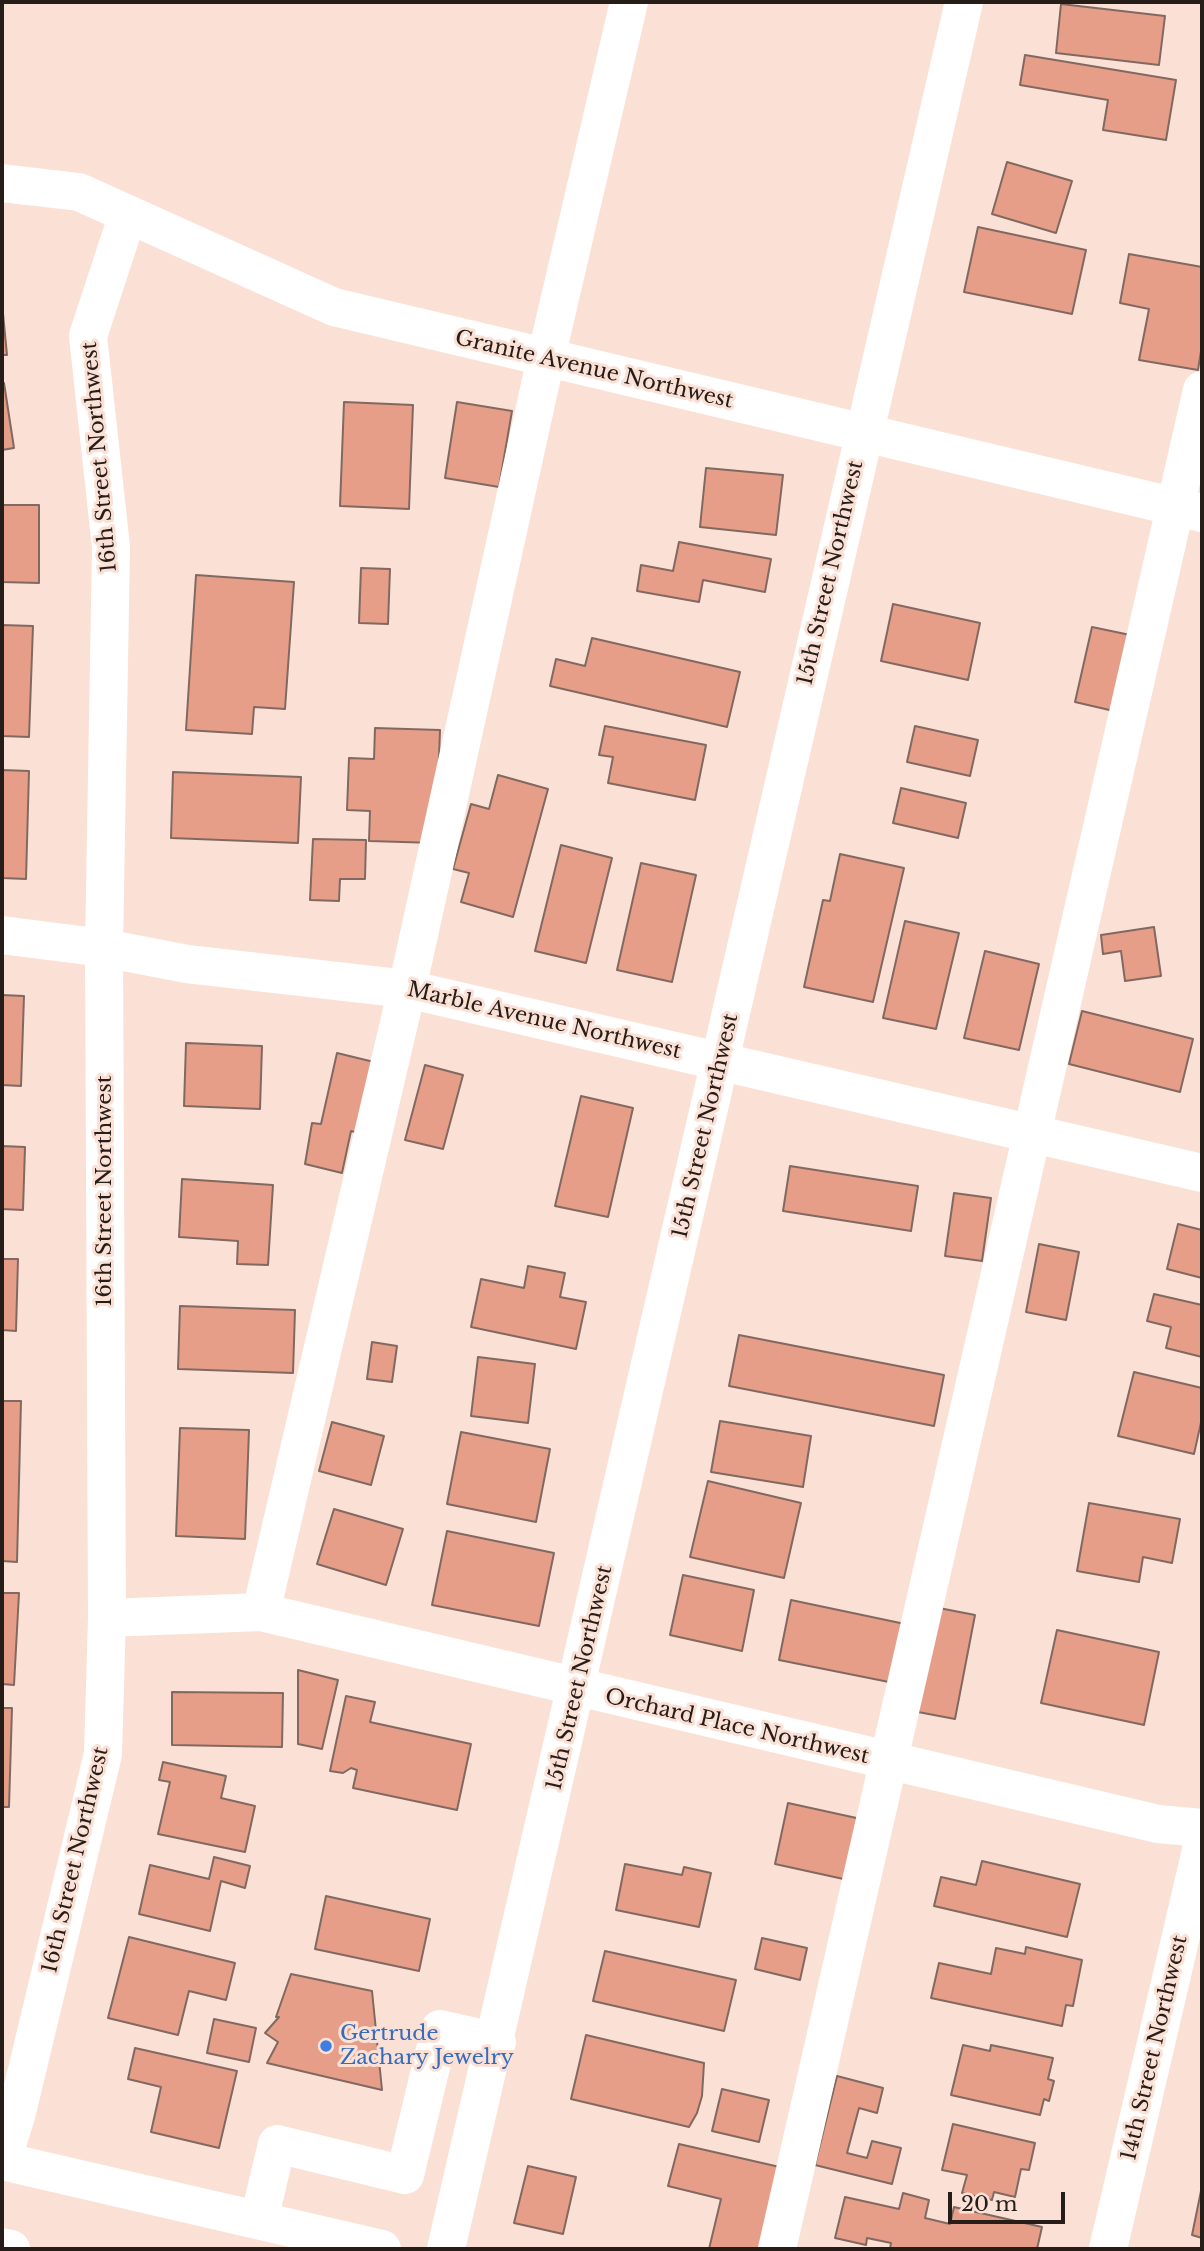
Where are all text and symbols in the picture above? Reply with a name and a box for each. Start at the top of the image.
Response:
street label: Granite Avenue Northwest [453,326,735,414]
street label: 16th Street Northwest [77,341,123,573]
street label: 15th Street Northwest [793,458,869,688]
street label: Marble Avenue Northwest [405,977,683,1065]
street label: 15th Street Northwest [668,1011,744,1241]
street label: 16th Street Northwest [92,1075,118,1307]
street label: 15th Street Northwest [542,1563,618,1793]
street label: Orchard Place Northwest [603,1684,871,1770]
street label: 16th Street Northwest [38,1744,114,1976]
street label: 14th Street Northwest [1117,1933,1193,2163]
place label: Gertrude Zachary Jewelry [340,2021,514,2071]
marker: Gertrude Zachary Jewelry [318,2038,334,2054]
scale bar [952,2178,1069,2222]
text: 20 m [961,2191,1018,2217]

